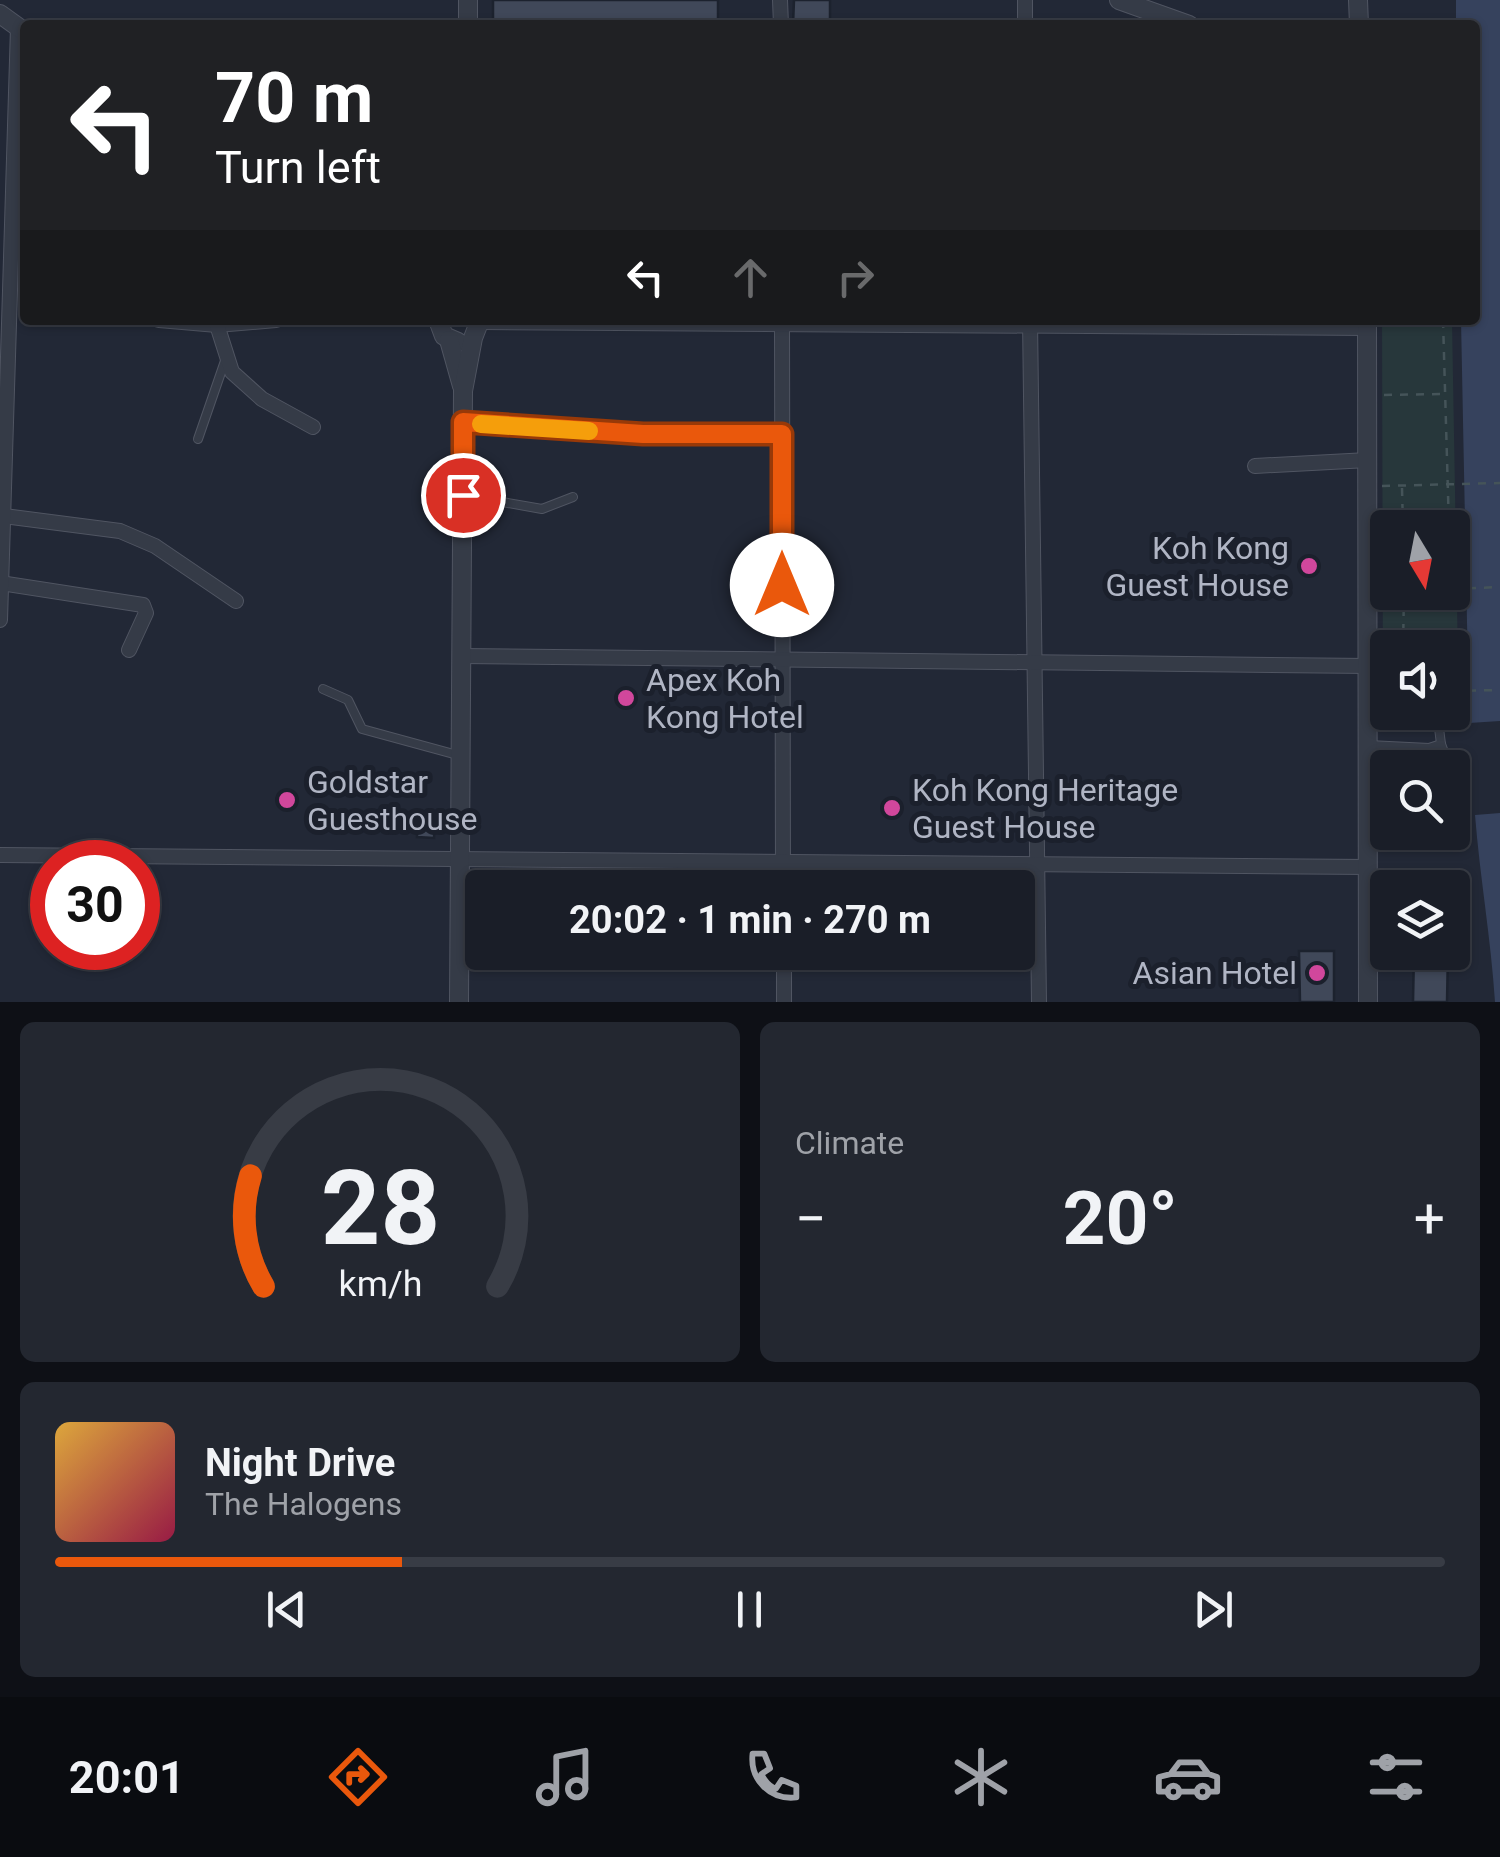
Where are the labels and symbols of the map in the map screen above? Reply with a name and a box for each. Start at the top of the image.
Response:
pin [421,453,506,538]
north arrow [1370,510,1470,610]
place label: Koh Kong Guest House [1105,529,1289,604]
position arrow [730,533,834,637]
marker: Koh Kong Guest House [1298,555,1320,577]
place label: Apex Koh Kong Hotel [646,661,804,736]
marker: Apex Koh Kong Hotel [615,687,637,709]
place label: Goldstar Guesthouse [307,763,477,838]
place label: Koh Kong Heritage Guest House [912,771,1178,846]
marker: Goldstar Guesthouse [276,789,298,811]
marker: Koh Kong Heritage Guest House [881,797,903,819]
speed limit sign: 30 [30,840,160,970]
place label: Asian Hotel [1133,954,1297,992]
marker: Asian Hotel [1306,962,1328,984]

